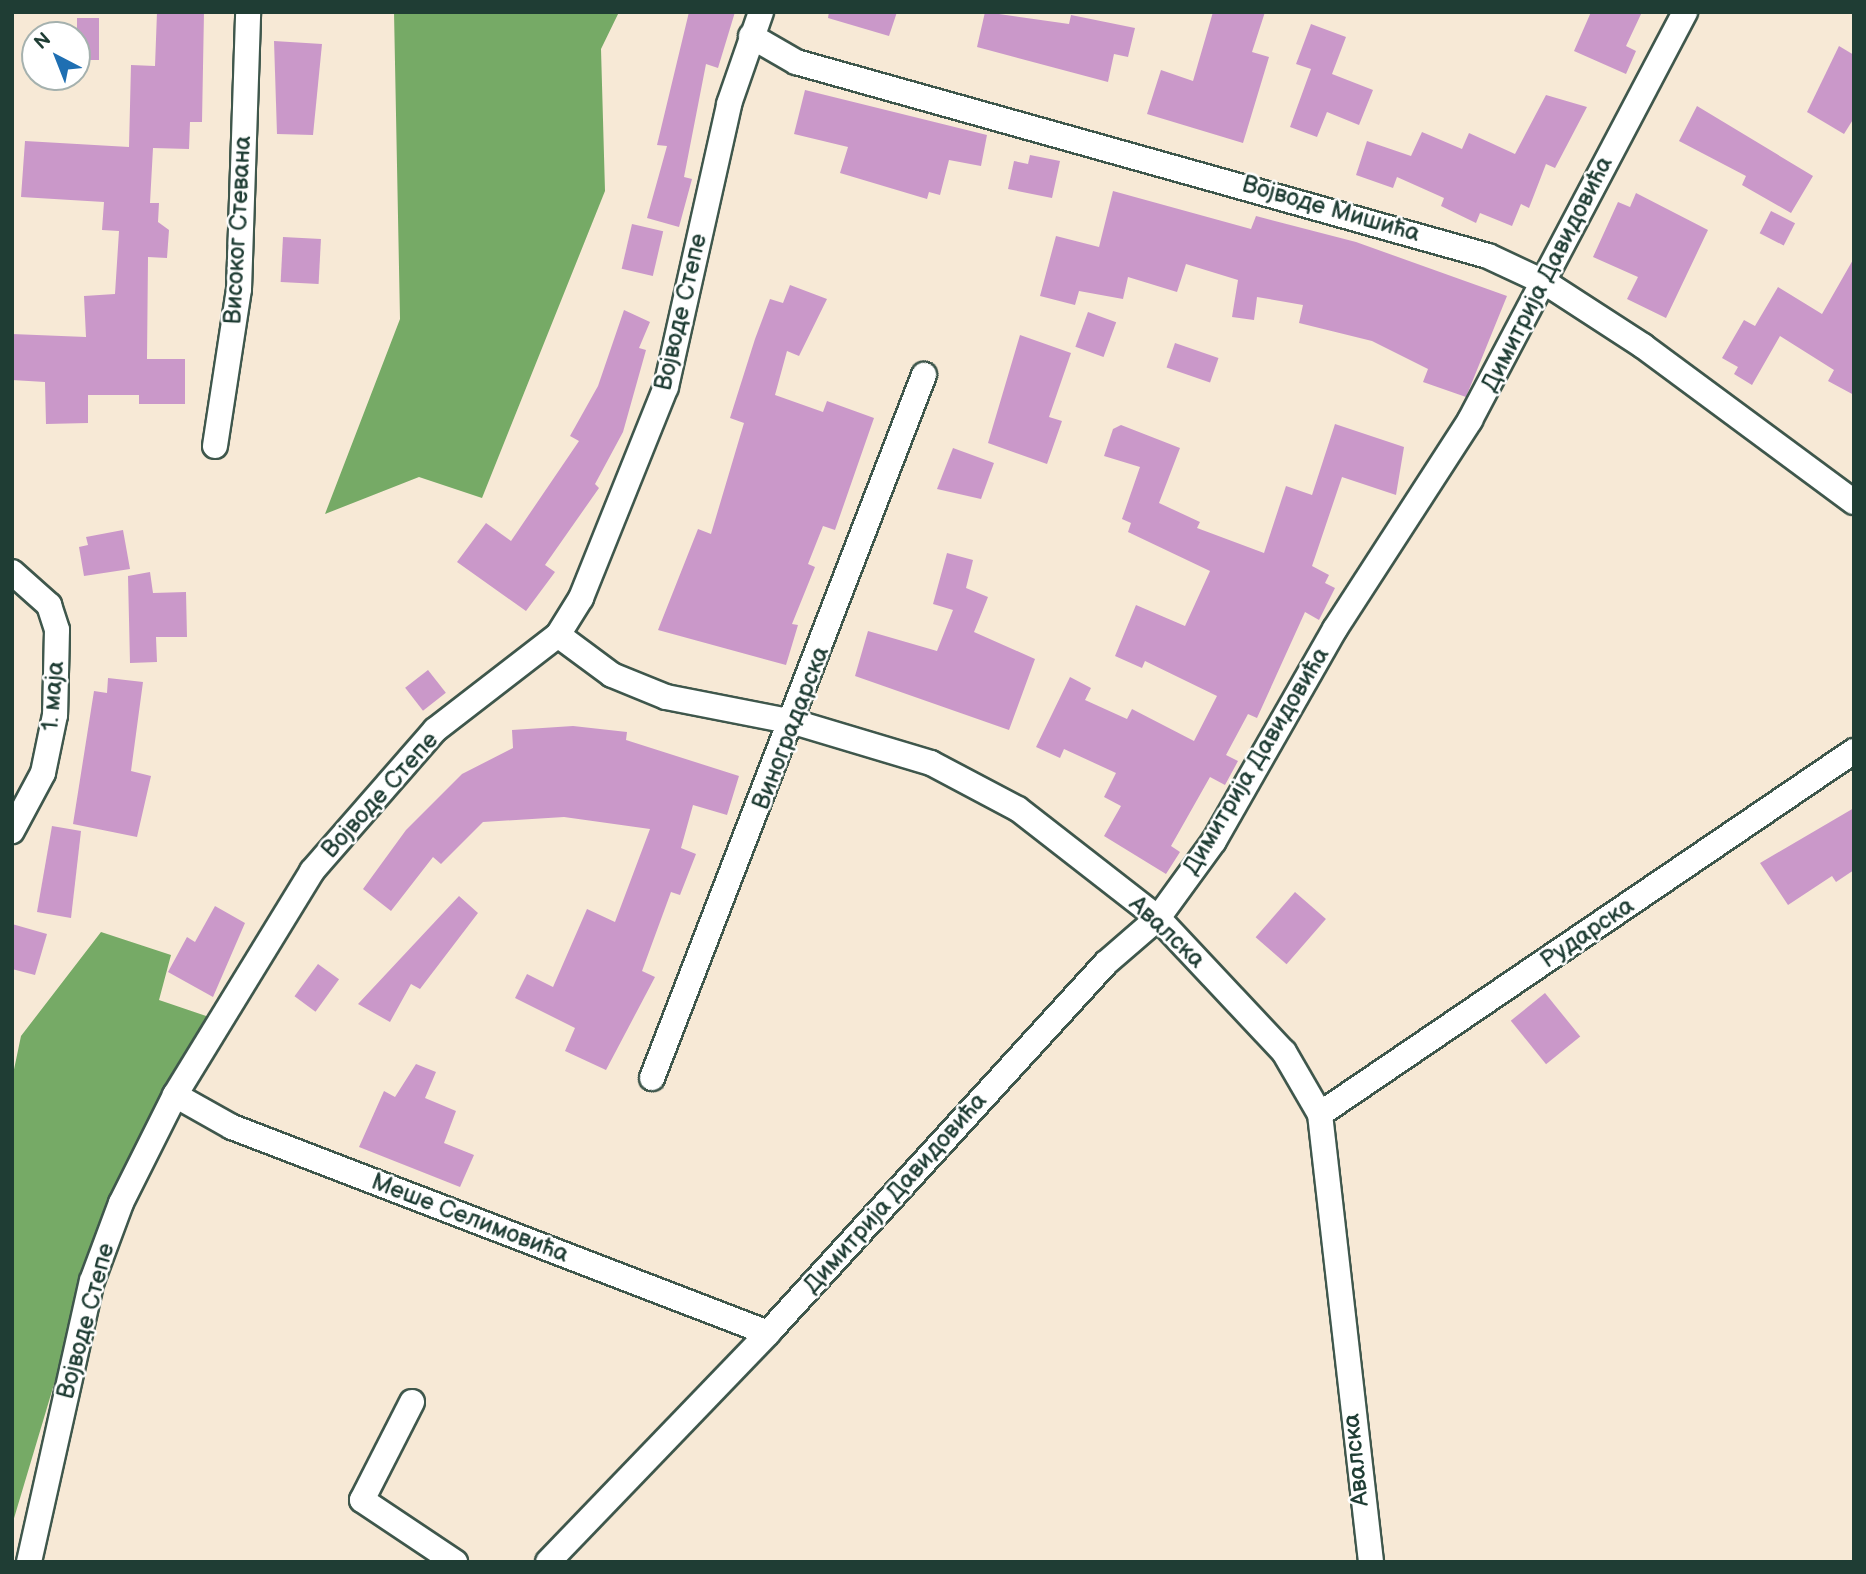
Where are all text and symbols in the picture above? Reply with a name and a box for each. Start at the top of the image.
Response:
north arrow [21,21,91,91]
text: N [30,28,56,55]
street label: Високог Стевана [219,135,257,325]
street label: Димитрија Давидовића [1475,152,1619,396]
street label: Војводе Мишића [1239,170,1423,248]
street label: Војводе Степе [649,231,713,393]
street label: Виноградарска [747,642,835,814]
street label: Димитрија Давидовића [1177,642,1335,880]
street label: 1. маја [36,660,70,732]
street label: Војводе Степе [316,726,444,864]
street label: Авалска [1123,890,1211,974]
street label: Рударска [1535,891,1639,975]
street label: Димитрија Давидовића [797,1087,993,1299]
street label: Меше Селимовића [367,1167,573,1269]
street label: Војводе Степе [51,1240,121,1402]
street label: Авалска [1337,1412,1375,1508]

